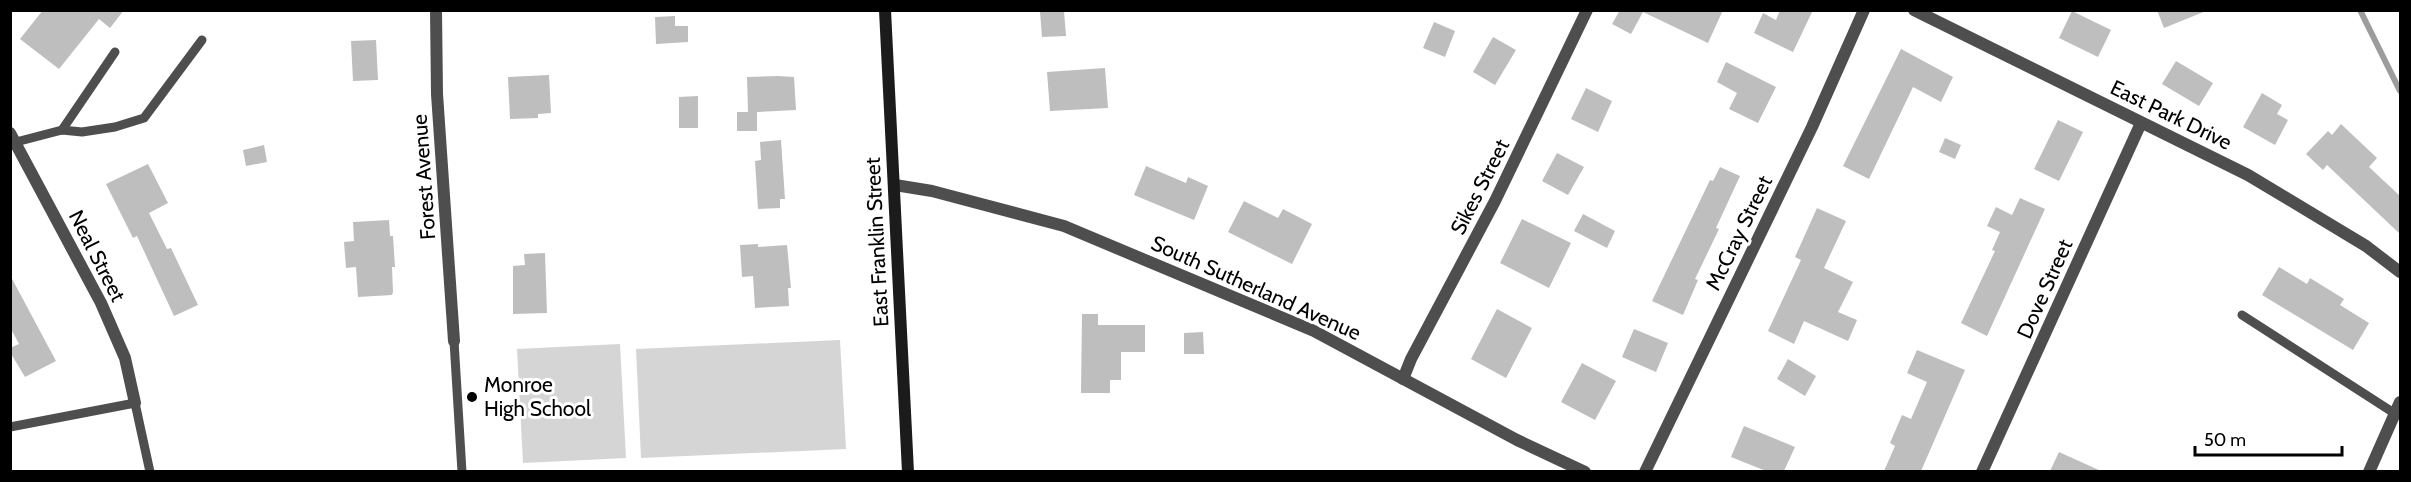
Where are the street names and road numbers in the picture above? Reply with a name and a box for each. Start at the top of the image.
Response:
street label: East Park Drive [2106,74,2236,155]
street label: Forest Avenue [407,113,440,241]
street label: Sikes Street [1445,135,1514,239]
street label: East Franklin Street [860,157,893,327]
street label: McCray Street [1700,171,1777,294]
street label: Neal Street [64,206,131,306]
street label: South Sutherland Avenue [1148,230,1365,345]
street label: Dove Street [2012,235,2078,342]

